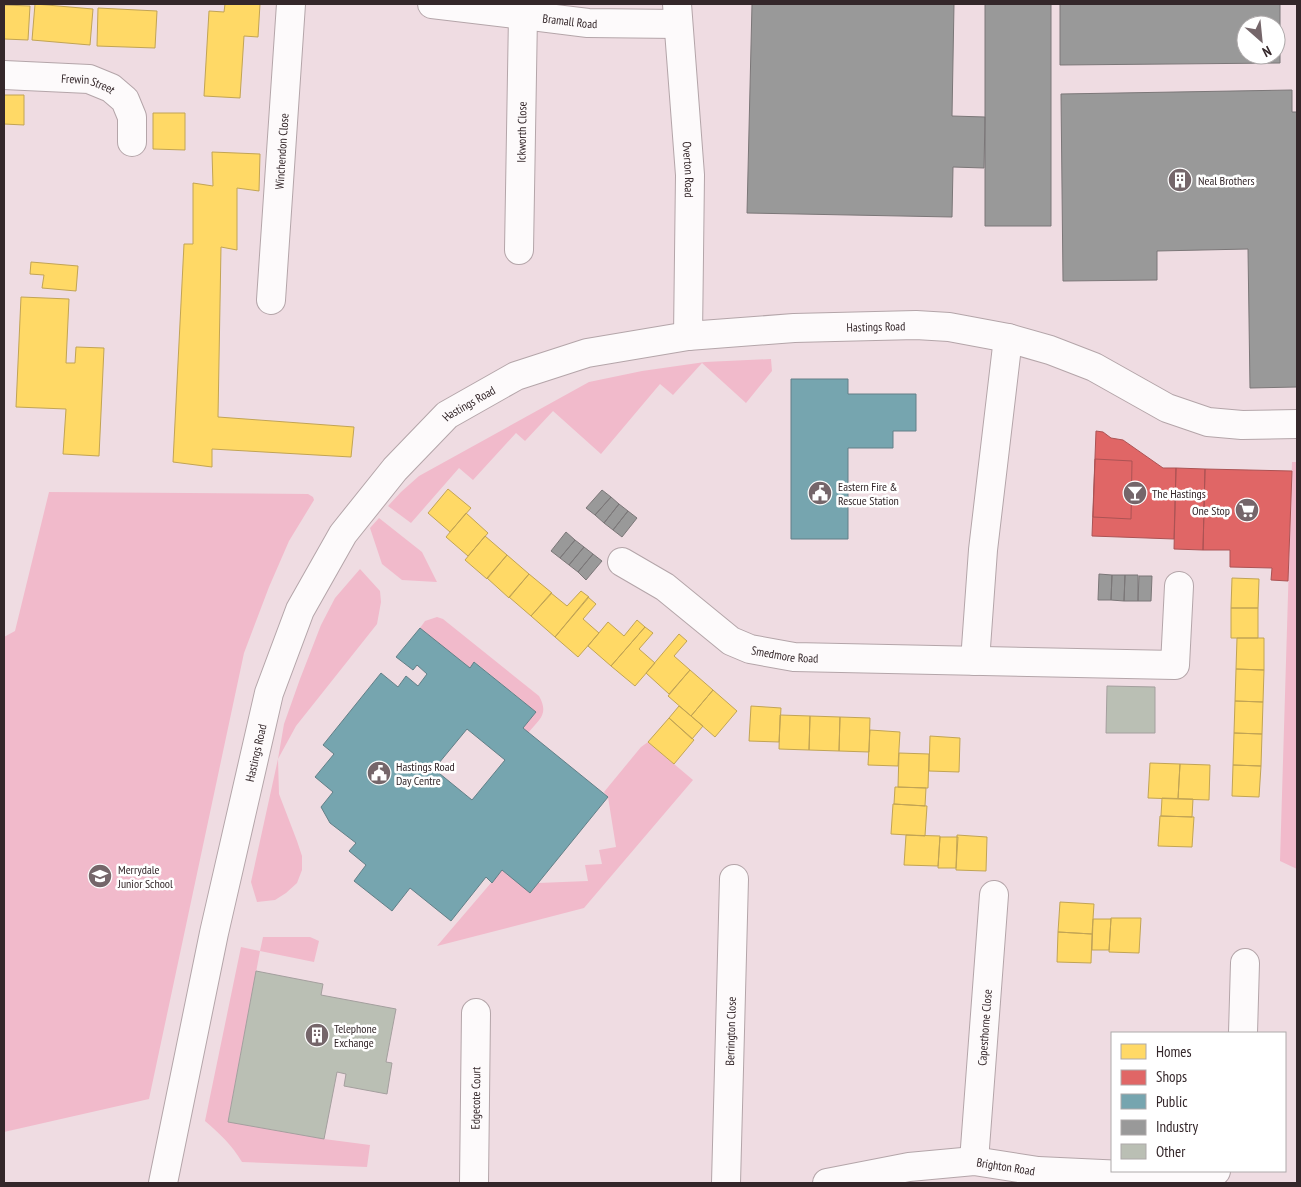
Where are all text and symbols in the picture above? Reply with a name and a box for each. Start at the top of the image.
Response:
street label: Bramall Road [542,10,597,31]
north arrow [1236,15,1286,65]
text: N [1259,42,1274,61]
street label: Frewin Street [61,70,119,97]
street label: Ickworth Close [513,101,529,163]
street label: Winchendon Close [271,113,291,190]
street label: Overton Road [680,141,698,198]
building icon: Neal Brothers [1167,167,1193,193]
place label: Neal Brothers [1198,173,1255,188]
street label: Hastings Road [846,318,905,334]
street label: Hastings Road [438,382,498,424]
place label: Eastern Fire & Rescue Station [838,479,899,508]
public building icon: Eastern Fire & Rescue Station [807,480,833,506]
bar icon: The Hastings [1122,480,1148,506]
place label: The Hastings [1152,486,1206,501]
supermarket icon: One Stop [1234,497,1260,523]
place label: One Stop [1192,503,1230,518]
street label: Smedmore Road [750,642,819,665]
street label: Hastings Road [241,722,269,783]
place label: Hastings Road Day Centre [396,759,455,788]
public building icon: Hastings Road Day Centre [366,760,392,786]
place label: Merrydale Junior School [117,862,173,891]
school or university icon: Merrydale Junior School [87,863,113,889]
street label: Capesthorne Close [974,988,994,1066]
street label: Berrington Close [722,996,738,1066]
place label: Telephone Exchange [334,1021,377,1050]
building icon: Telephone Exchange [304,1022,330,1048]
legend [1111,1032,1286,1172]
text: Homes [1156,1042,1192,1061]
street label: Edgecote Court [467,1066,483,1130]
text: Shops [1156,1067,1187,1086]
text: Public [1156,1092,1188,1111]
text: Industry [1156,1117,1198,1136]
text: Other [1156,1142,1186,1161]
street label: Brighton Road [976,1154,1036,1178]

